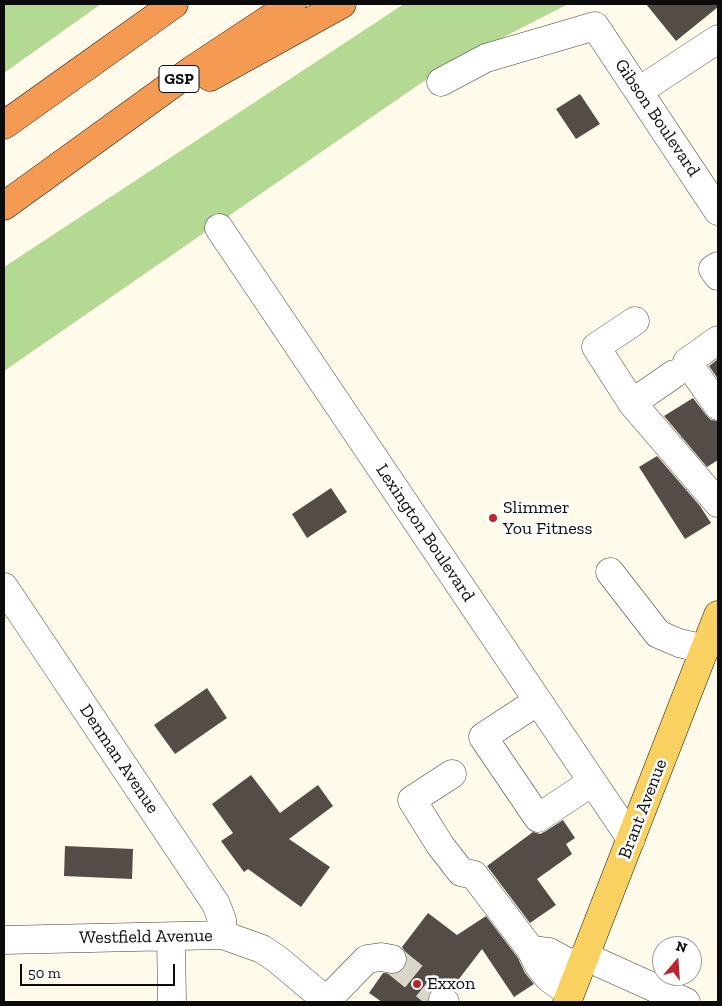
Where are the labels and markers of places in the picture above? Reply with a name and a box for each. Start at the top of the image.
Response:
place label: Slimmer You Fitness [503,497,592,540]
marker: Slimmer You Fitness [487,512,499,524]
place label: Exxon [427,973,475,995]
marker: Exxon [411,978,423,990]

